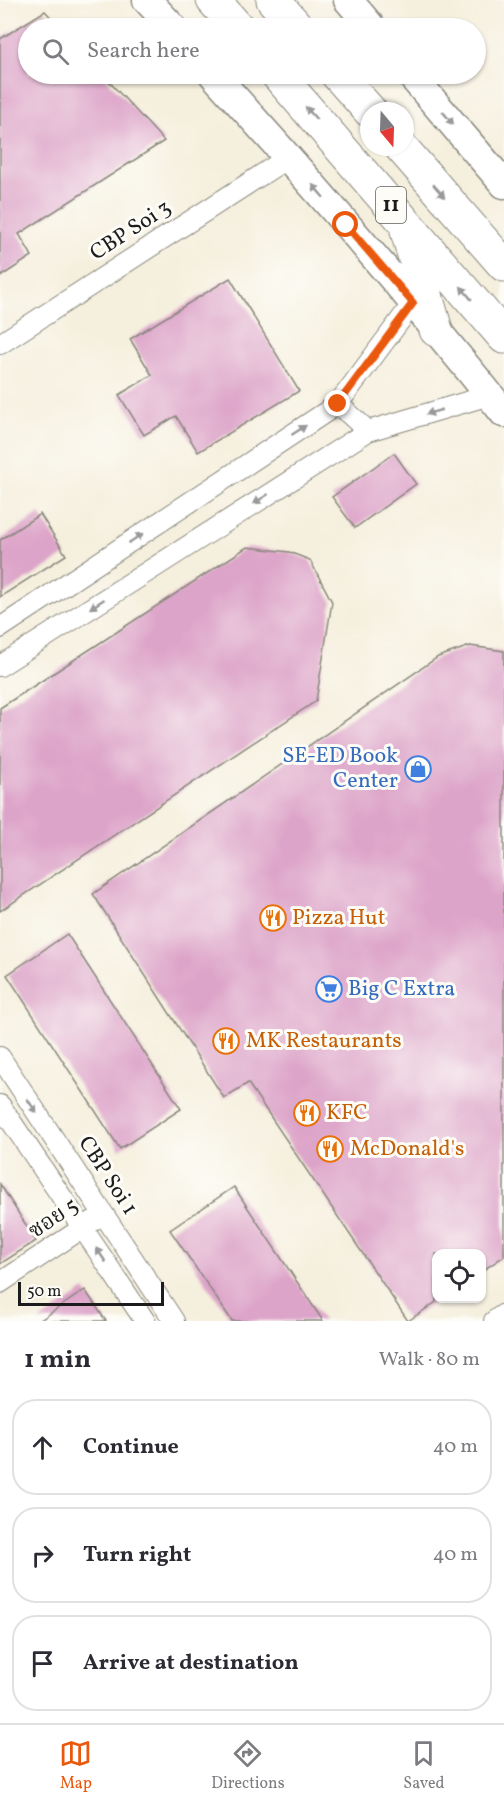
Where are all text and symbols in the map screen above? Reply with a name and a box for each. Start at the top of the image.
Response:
search box [18,18,486,84]
icon: search [39,35,72,68]
text: Search here [87,36,200,67]
north arrow [360,102,414,156]
one-way arrow [305,105,318,121]
one-way arrow [441,110,454,125]
one-way arrow [433,183,446,199]
one-way arrow [311,184,325,199]
road number: 11 [376,187,406,223]
street label: CBP Soi 3 [84,193,178,269]
route start [332,211,358,237]
one-way arrow [460,286,473,301]
route end [324,390,350,416]
one-way arrow [425,408,443,417]
one-way arrow [291,425,307,436]
one-way arrow [253,493,269,504]
one-way arrow [128,532,145,543]
one-way arrow [89,598,105,609]
place label: SE-ED Book Center [282,741,398,797]
shop icon: SE-ED Book Center [403,754,433,784]
restaurant icon: Pizza Hut [258,903,288,933]
place label: Pizza Hut [292,903,386,934]
supermarket icon: Big C Extra [314,974,344,1004]
place label: Big C Extra [348,974,455,1005]
restaurant icon: MK Restaurants [211,1026,241,1056]
place label: MK Restaurants [246,1026,402,1057]
one-way arrow [26,1098,37,1114]
restaurant icon: KFC [292,1098,322,1128]
place label: KFC [326,1098,368,1129]
street label: CBP Soi 1 [70,1130,144,1222]
restaurant icon: McDonald's [315,1134,345,1164]
place label: McDonald's [350,1134,465,1165]
street label: ซอย 5 [23,1191,85,1247]
one-way arrow [96,1247,107,1263]
map controls [432,1249,486,1303]
button: locate [432,1249,486,1303]
scale bar [18,1279,164,1306]
text: 50 m [27,1281,61,1303]
text: 1 min [24,1342,91,1378]
text: Walk · 80 m [379,1346,480,1374]
icon: ahead [26,1431,59,1464]
text: Continue [83,1432,179,1463]
text: 40 m [433,1433,478,1461]
icon: right [26,1539,59,1572]
text: Turn right [83,1540,191,1571]
text: 40 m [433,1541,478,1569]
icon: arrive [26,1647,59,1680]
text: Arrive at destination [83,1648,299,1679]
tab: Map [59,1737,92,1795]
tab: Directions [211,1737,285,1795]
tab: Saved [403,1737,445,1795]

